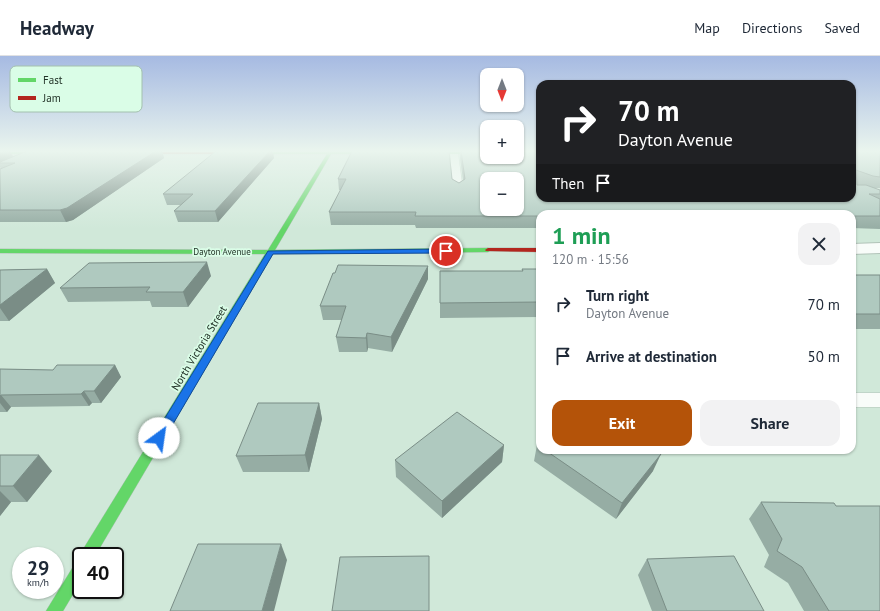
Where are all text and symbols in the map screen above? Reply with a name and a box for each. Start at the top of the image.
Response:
text: Headway [20,16,94,40]
text: Map [694,19,720,37]
text: Directions [742,19,802,37]
text: Saved [824,19,860,37]
legend [10,66,142,112]
north arrow [480,68,524,112]
map controls [480,68,524,216]
text: Fast [43,73,63,87]
text: Jam [42,91,61,105]
text: 70 m [618,92,679,129]
icon: right [552,96,604,148]
button: + [480,120,524,164]
text: Dayton Avenue [618,128,733,151]
button: − [480,172,524,216]
icon: arrive [592,172,614,194]
text: Then [552,174,584,193]
text: 1 min [552,220,611,251]
button: close [798,223,840,265]
pin [429,234,463,268]
icon: arrive [435,240,457,262]
street label: Dayton Avenue [193,246,251,257]
text: 120 m · 15:56 [552,251,629,268]
text: Turn right [586,286,649,305]
icon: right [552,293,574,315]
text: 70 m [807,295,840,314]
street label: North Victoria Street [168,303,230,393]
text: Dayton Avenue [586,305,669,322]
icon: arrive [552,345,574,367]
text: Arrive at destination [586,347,717,366]
text: 50 m [807,347,840,366]
button: Exit [552,400,692,446]
button: Share [700,400,840,446]
position arrow [138,417,180,459]
speed limit sign: 40 [72,547,124,599]
text: 29 [27,555,49,581]
text: km/h [27,576,49,589]

